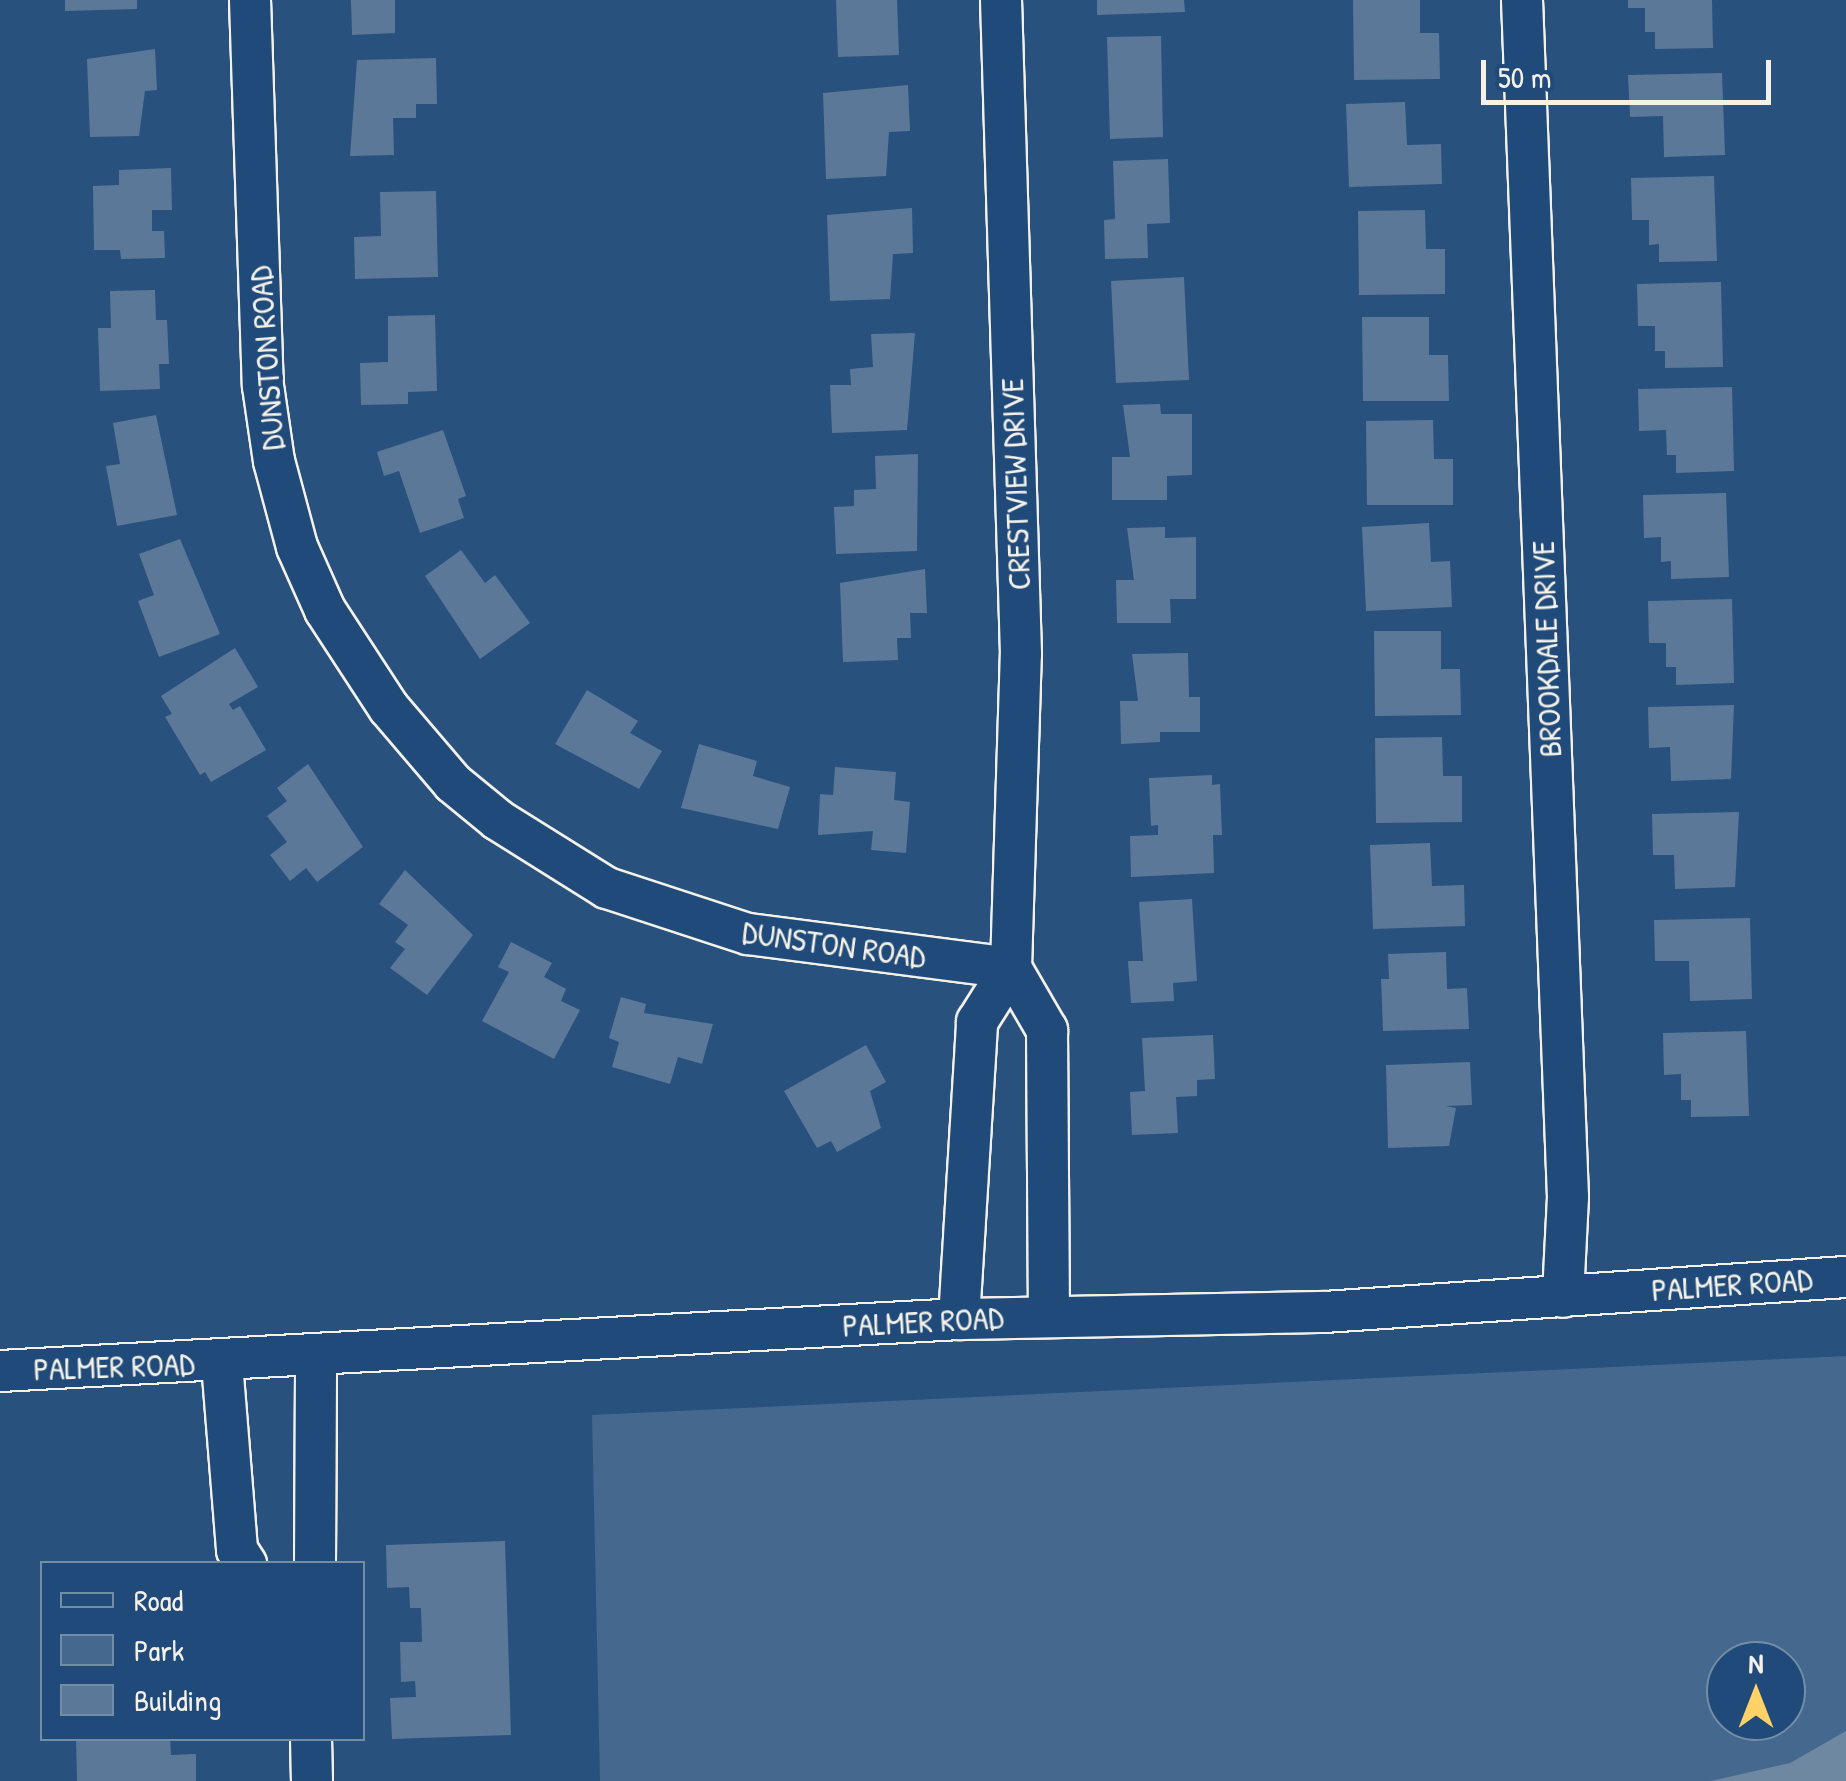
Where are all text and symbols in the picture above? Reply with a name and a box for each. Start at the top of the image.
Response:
scale bar [1486,40,1776,102]
text: 50 m [1498,57,1551,97]
street label: DUNSTON ROAD [241,264,293,452]
street label: CRESTVIEW DRIVE [993,377,1039,591]
street label: BROOKDALE DRIVE [1524,540,1570,758]
street label: DUNSTON ROAD [740,913,928,977]
street label: PALMER ROAD [1650,1260,1814,1310]
street label: PALMER ROAD [842,1299,1004,1345]
street label: PALMER ROAD [33,1345,195,1389]
legend [40,1561,365,1741]
text: Road [134,1580,183,1620]
text: Park [134,1630,184,1670]
north arrow [1706,1641,1806,1741]
text: N [1749,1644,1763,1682]
text: Building [134,1680,221,1720]

